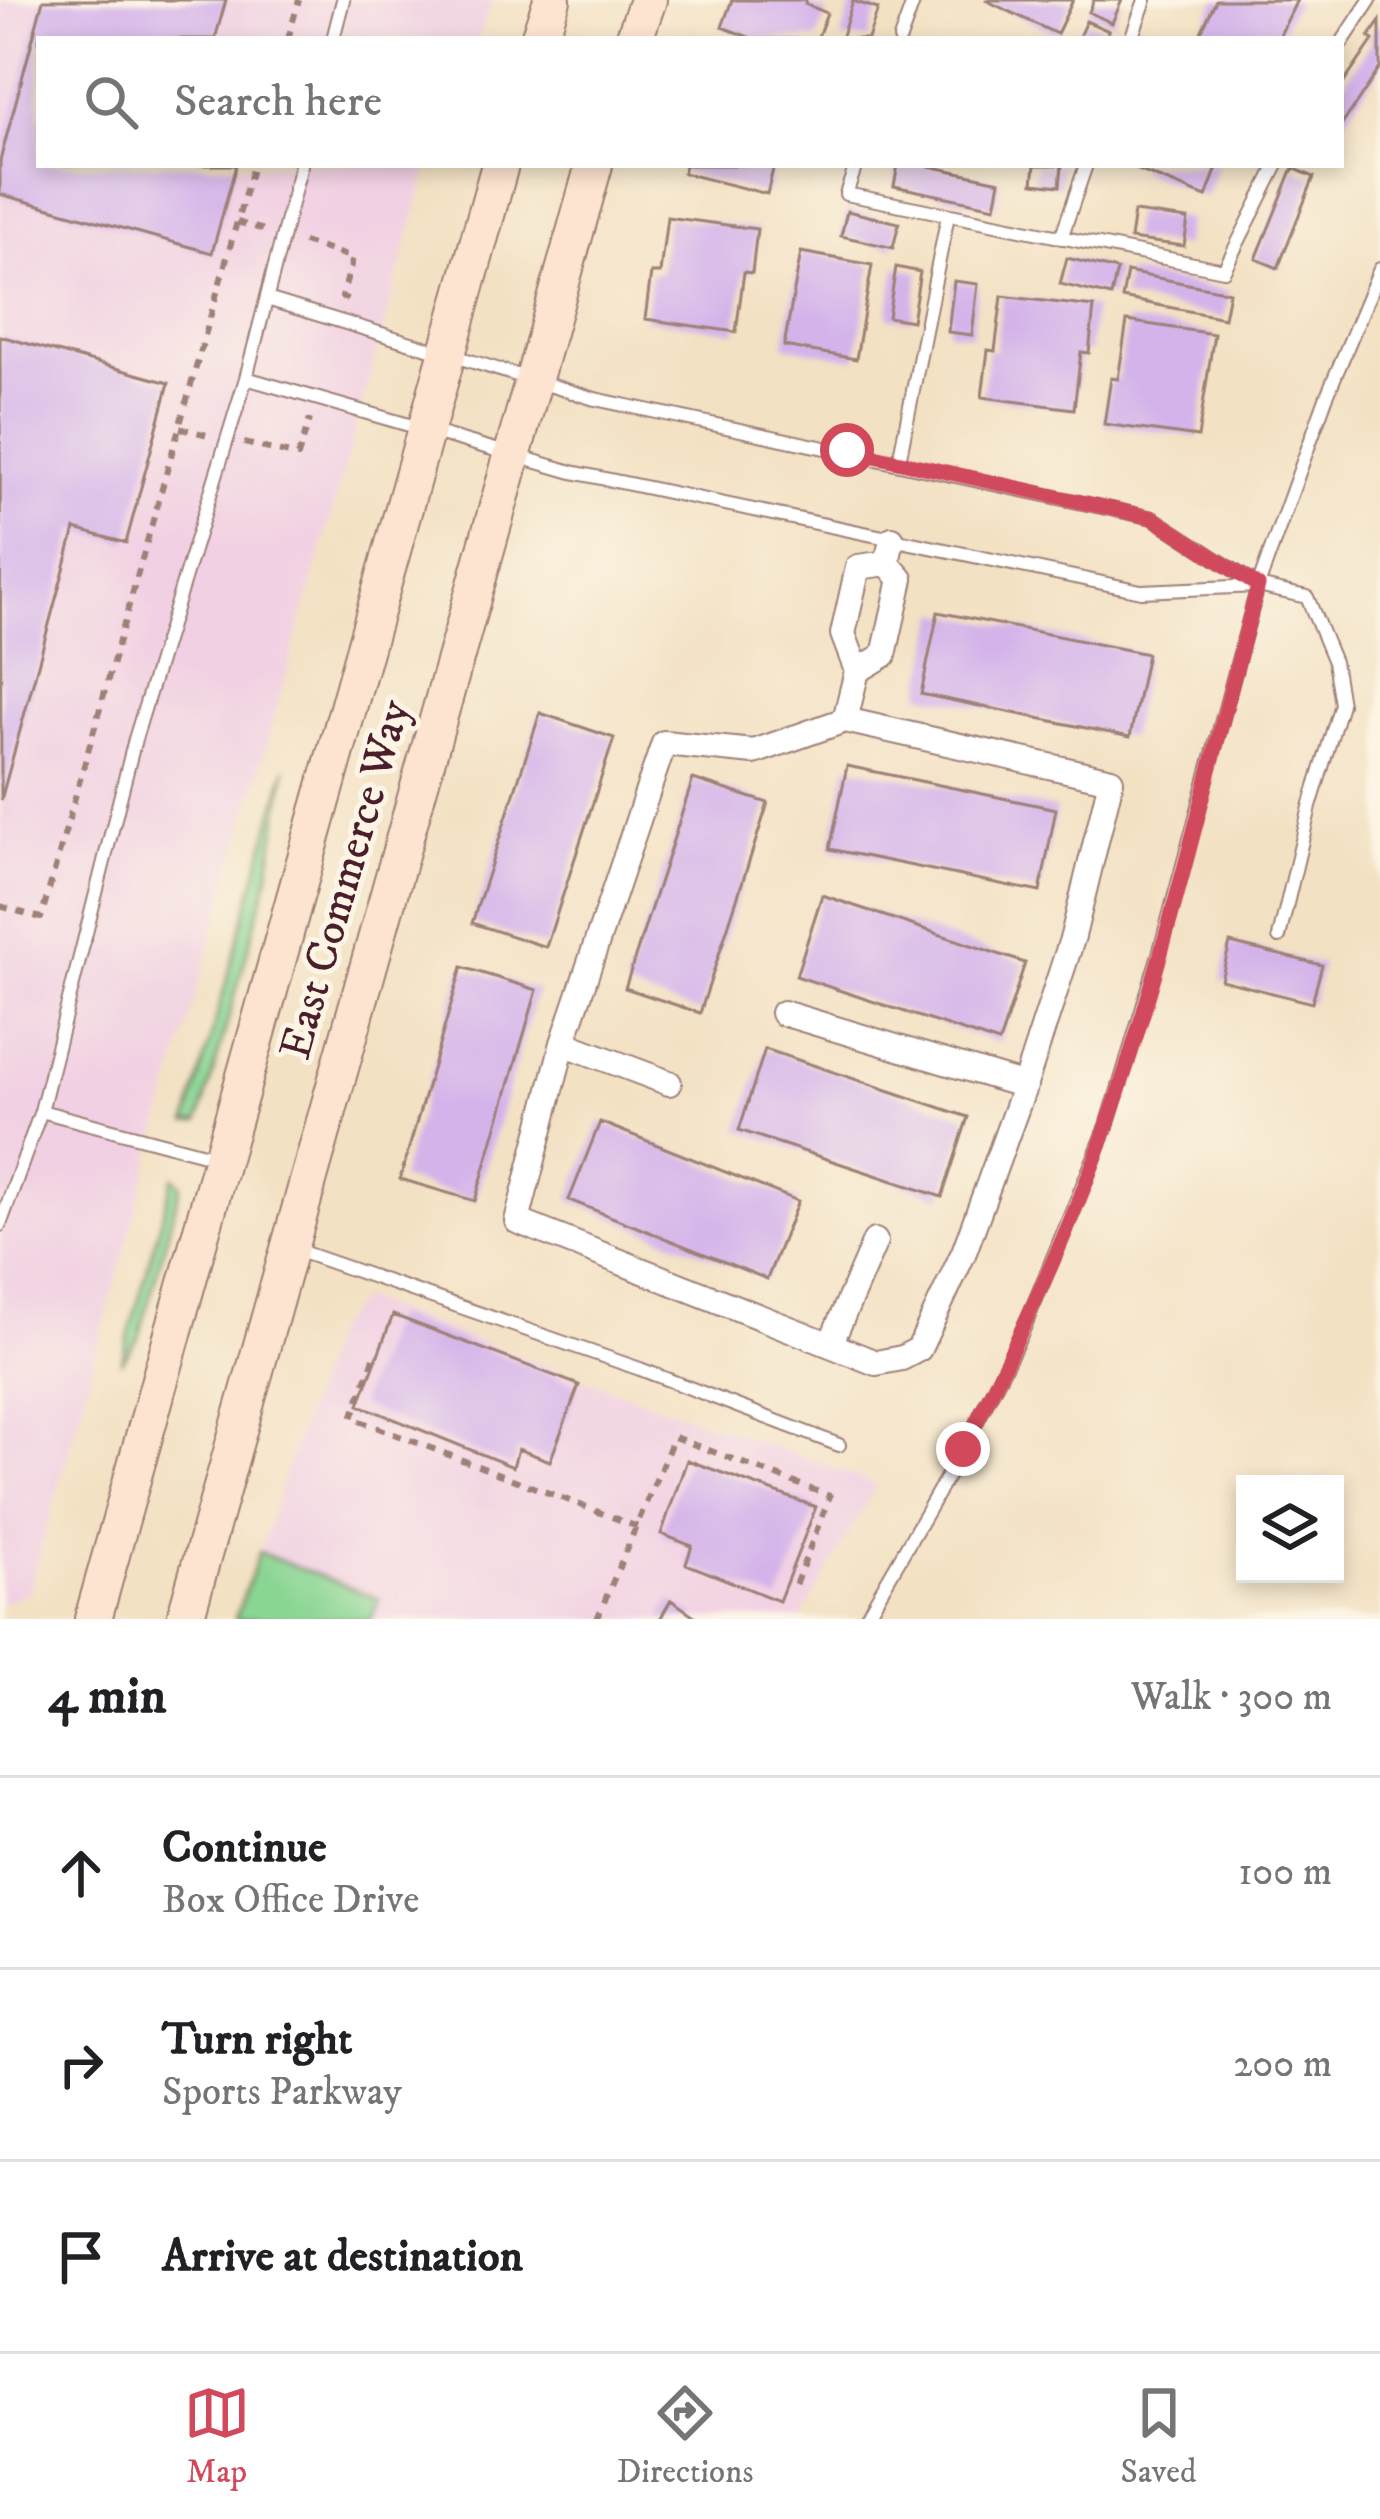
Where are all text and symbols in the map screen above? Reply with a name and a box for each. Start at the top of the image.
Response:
search box [36,36,1344,168]
icon: search [78,69,144,135]
text: Search here [174,74,382,130]
route start [820,423,874,477]
street label: East Commerce Way [268,693,424,1066]
route end [936,1422,990,1476]
map controls [1236,1475,1344,1583]
button: layers [1236,1475,1344,1583]
text: 4 min [48,1665,166,1729]
text: Walk · 300 m [1131,1673,1332,1722]
text: Continue [162,1820,327,1876]
icon: ahead [48,1840,114,1906]
text: 100 m [1238,1848,1332,1897]
text: Box Office Drive [162,1876,419,1925]
text: Turn right [162,2012,352,2068]
icon: right [48,2032,114,2098]
text: 200 m [1233,2040,1332,2089]
text: Sports Parkway [162,2068,402,2117]
icon: arrive [48,2224,114,2290]
text: Arrive at destination [162,2229,523,2285]
tab: Map [184,2380,250,2493]
tab: Directions [617,2380,753,2493]
tab: Saved [1121,2380,1196,2493]

